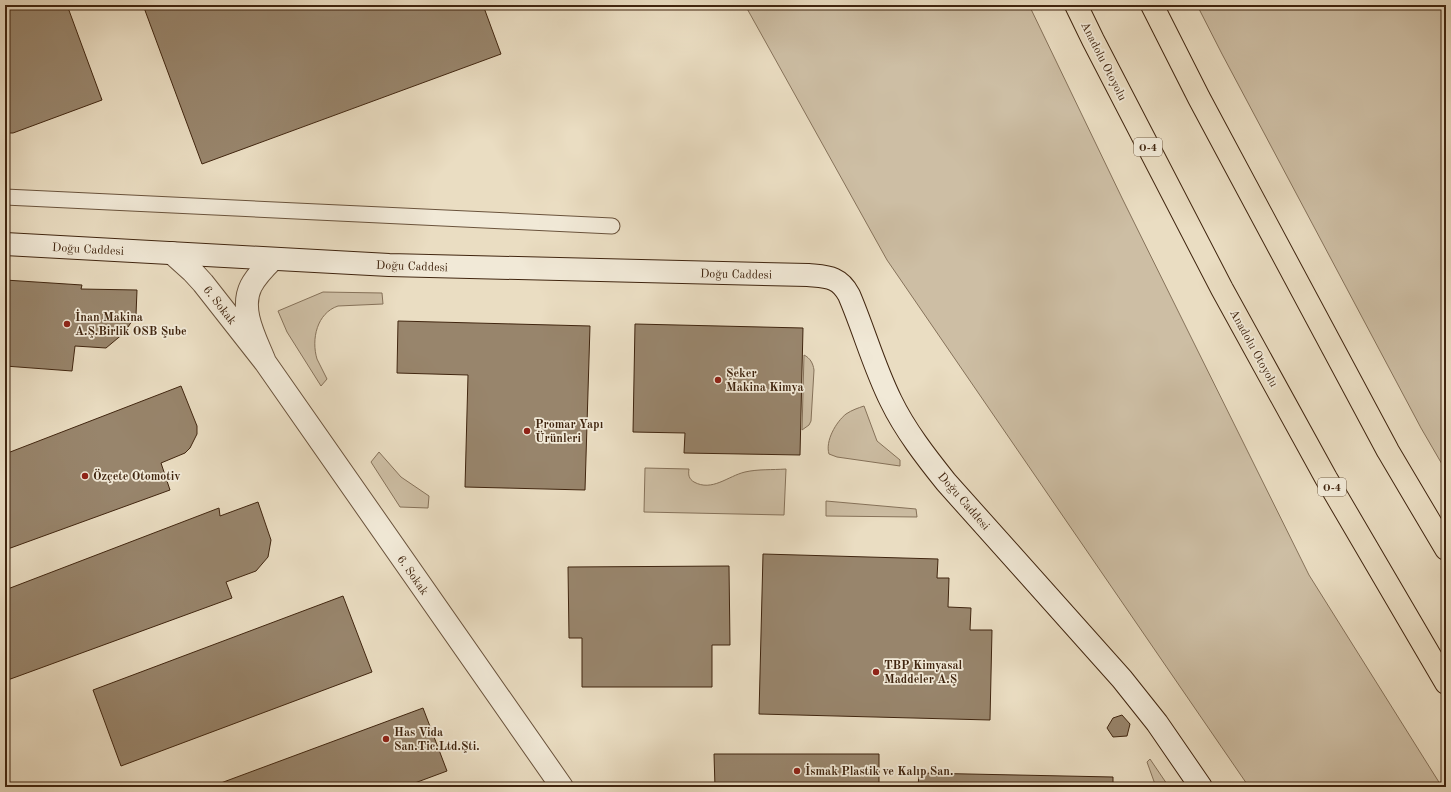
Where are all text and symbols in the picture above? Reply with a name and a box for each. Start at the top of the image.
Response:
street label: Anadolu Otoyolu [1078,20,1128,103]
road number: O-4 [1134,138,1162,156]
street label: Doğu Caddesi [52,242,124,258]
street label: Doğu Caddesi [376,260,448,274]
street label: Doğu Caddesi [700,268,772,282]
street label: 6. Sokak [200,284,238,327]
street label: Anadolu Otoyolu [1227,308,1280,390]
place label: İnan Makina A.Ş.Birlik OSB Şube [75,309,187,338]
marker: İnan Makina A.Ş.Birlik OSB Şube [62,319,72,329]
place label: Şeker Makina Kimya [726,368,804,394]
marker: Şeker Makina Kimya [713,375,723,385]
place label: Promar Yapı Ürünleri [535,419,604,445]
marker: Promar Yapı Ürünleri [522,426,532,436]
place label: Özçete Otomotiv [93,468,181,483]
marker: Özçete Otomotiv [80,471,90,481]
street label: Doğu Caddesi [935,471,991,533]
road number: O-4 [1318,478,1346,496]
street label: 6. Sokak [394,554,430,598]
place label: TBP Kimyasal Maddeler A.Ş [884,660,962,686]
marker: TBP Kimyasal Maddeler A.Ş [871,667,881,677]
place label: Has Vida San.Tic.Ltd.Şti. [394,727,480,753]
marker: Has Vida San.Tic.Ltd.Şti. [381,734,391,744]
place label: İsmak Plastik ve Kalıp San. [805,763,953,778]
marker: İsmak Plastik ve Kalıp San. [792,766,802,776]

